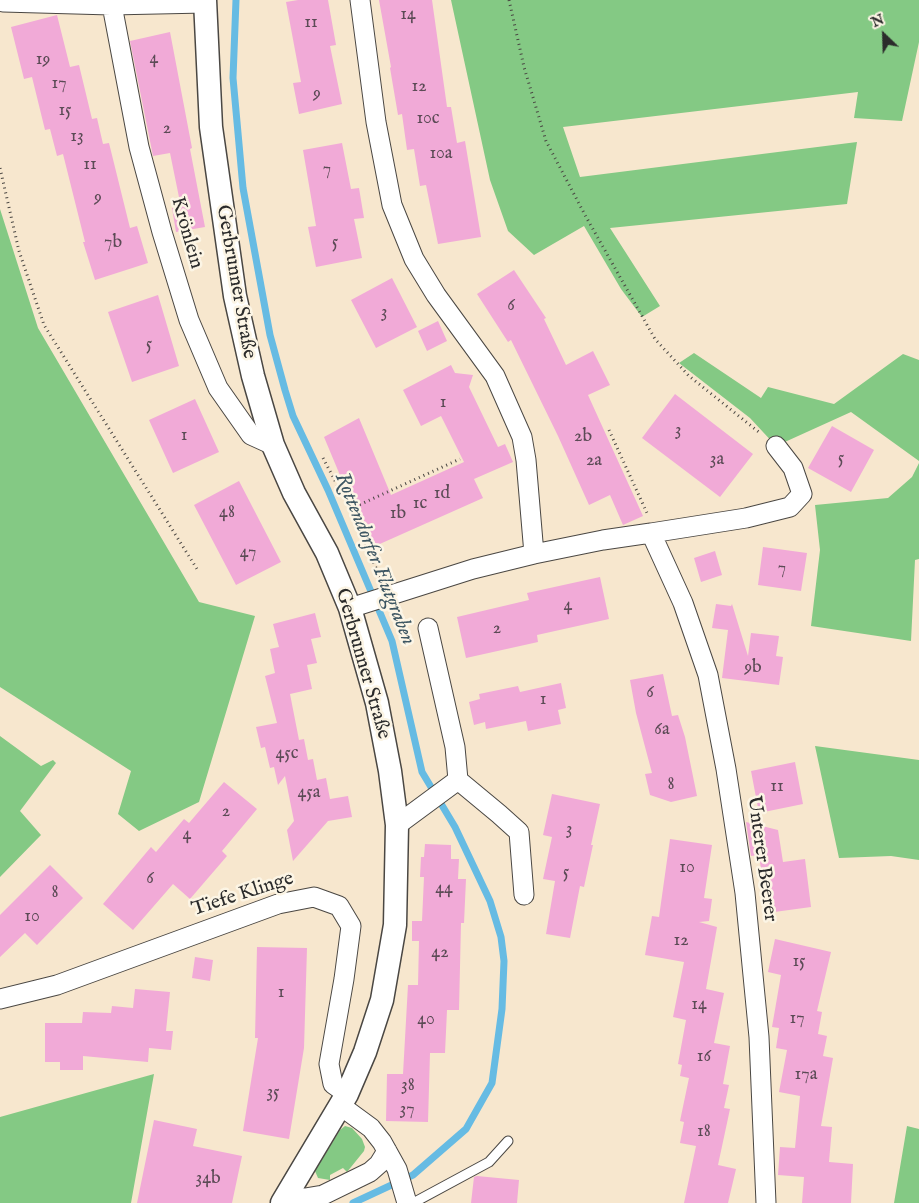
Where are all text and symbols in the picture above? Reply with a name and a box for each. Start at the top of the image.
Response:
house number: 14 [400,4,416,26]
north arrow [859,10,909,60]
text: N [869,11,887,32]
house number: 11 [304,12,318,34]
house number: 4 [150,48,158,70]
house number: 19 [36,49,50,71]
house number: 17 [51,73,67,95]
house number: 12 [411,76,427,98]
house number: 9 [313,83,321,105]
house number: 15 [58,100,72,122]
house number: 10c [416,108,440,130]
house number: 2 [163,118,171,140]
house number: 13 [70,126,84,148]
house number: 10a [429,143,453,165]
house number: 11 [83,154,97,176]
house number: 7 [323,159,331,181]
house number: 9 [94,187,102,209]
street label: Krönlein [164,194,208,272]
street label: Gerbrunner Straße [210,203,260,361]
house number: 7b [104,232,122,254]
house number: 5 [332,232,338,254]
house number: 6 [507,295,515,317]
house number: 3 [381,302,387,324]
house number: 5 [146,334,152,356]
house number: 1 [440,392,446,414]
house number: 3 [675,420,681,442]
house number: 1 [181,425,187,447]
house number: 2b [574,426,592,448]
house number: 5 [838,448,844,470]
house number: 3a [710,449,724,471]
house number: 2a [586,450,602,472]
water label: Rottendorfer Flutgraben [328,469,420,649]
house number: 1d [434,483,450,505]
house number: 1c [413,493,427,515]
house number: 48 [219,502,235,524]
house number: 1b [390,503,406,525]
house number: 47 [240,542,256,564]
house number: 7 [778,558,786,580]
street label: Gerbrunner Straße [329,586,395,742]
house number: 4 [564,595,572,617]
house number: 2 [493,618,501,640]
house number: 9b [744,657,762,679]
house number: 6 [646,682,654,704]
house number: 1 [540,689,546,711]
house number: 6a [654,719,670,741]
house number: 45c [275,743,299,765]
house number: 8 [667,774,675,796]
house number: 11 [770,776,784,798]
house number: 45a [297,782,321,804]
street label: Unterer Beerer [740,795,782,923]
house number: 2 [222,801,230,823]
house number: 3 [566,819,572,841]
house number: 4 [183,824,191,846]
house number: 10 [679,857,695,879]
house number: 5 [563,862,569,884]
street label: Tiefe Klinge [189,867,297,923]
house number: 6 [146,868,154,890]
house number: 44 [435,878,453,900]
house number: 8 [51,882,59,904]
house number: 10 [24,906,40,928]
house number: 12 [673,930,689,952]
house number: 42 [431,942,449,964]
house number: 15 [792,951,806,973]
house number: 1 [278,982,284,1004]
house number: 14 [691,994,707,1016]
house number: 17 [789,1008,805,1030]
house number: 40 [417,1009,435,1031]
house number: 16 [697,1046,711,1068]
house number: 17a [795,1064,817,1086]
house number: 38 [401,1075,415,1097]
house number: 35 [266,1082,280,1104]
house number: 37 [399,1099,415,1121]
house number: 18 [697,1121,711,1143]
house number: 34b [195,1168,221,1190]

